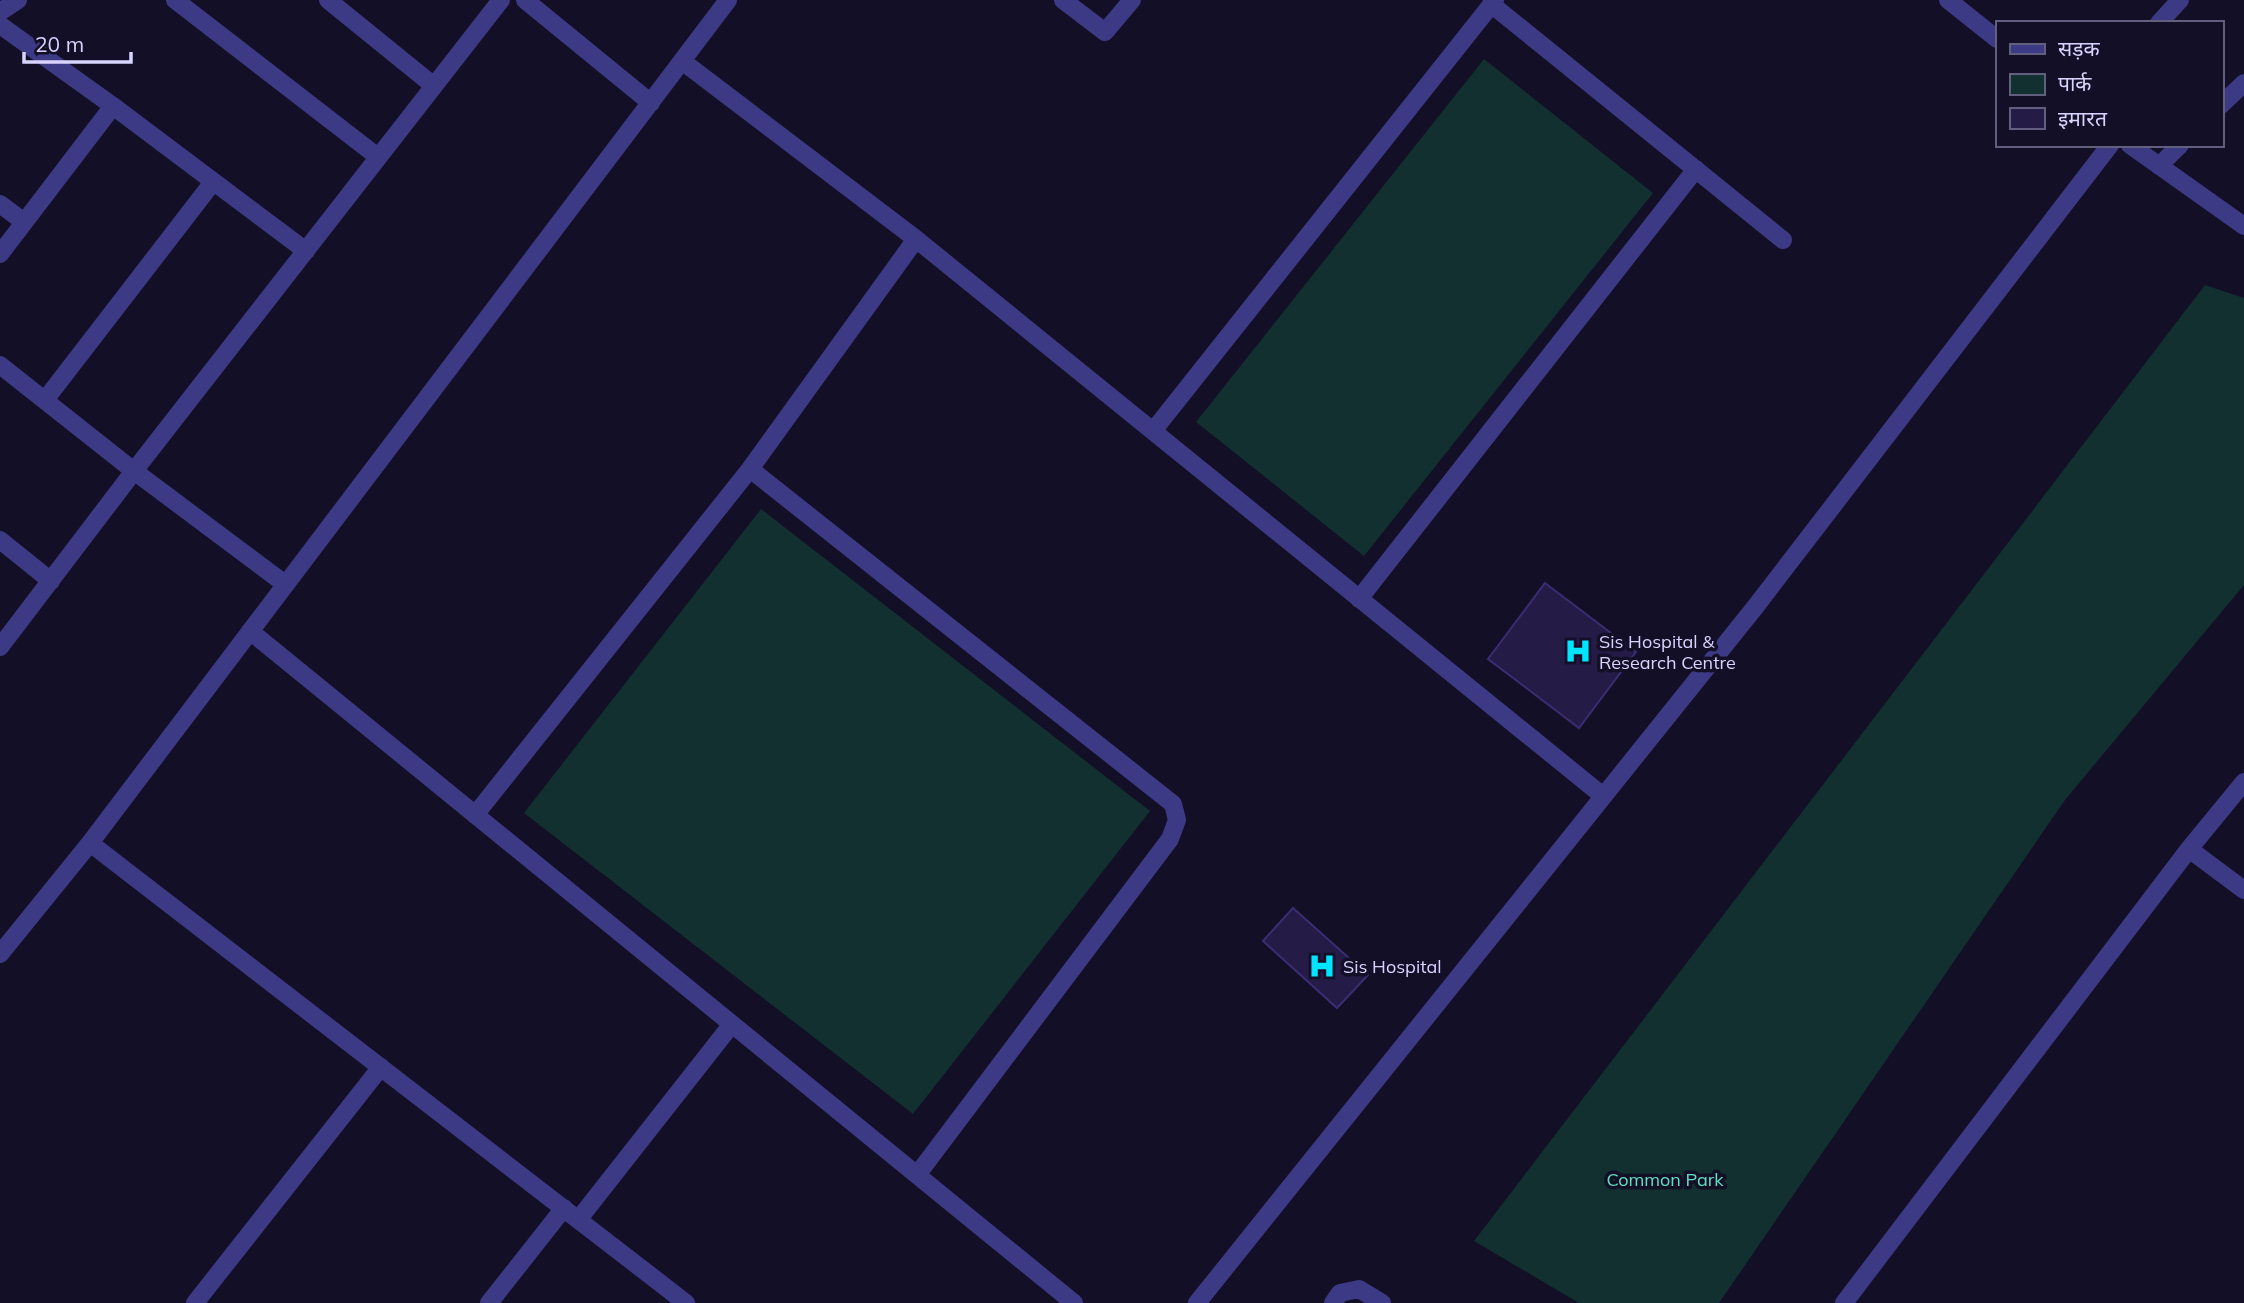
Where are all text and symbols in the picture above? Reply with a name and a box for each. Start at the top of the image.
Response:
scale bar [24,21,131,65]
legend [1996,21,2223,147]
text: 20 m [35,31,84,57]
text: सड़क [2058,35,2100,61]
text: पार्क [2058,70,2092,96]
text: इमारत [2058,105,2108,131]
place label: Sis Hospital & Research Centre [1599,630,1736,674]
hospital icon: Sis Hospital & Research Centre [1563,636,1593,666]
hospital icon: Sis Hospital [1307,951,1337,981]
place label: Sis Hospital [1343,955,1442,978]
park label: Common Park [1607,1168,1724,1191]

